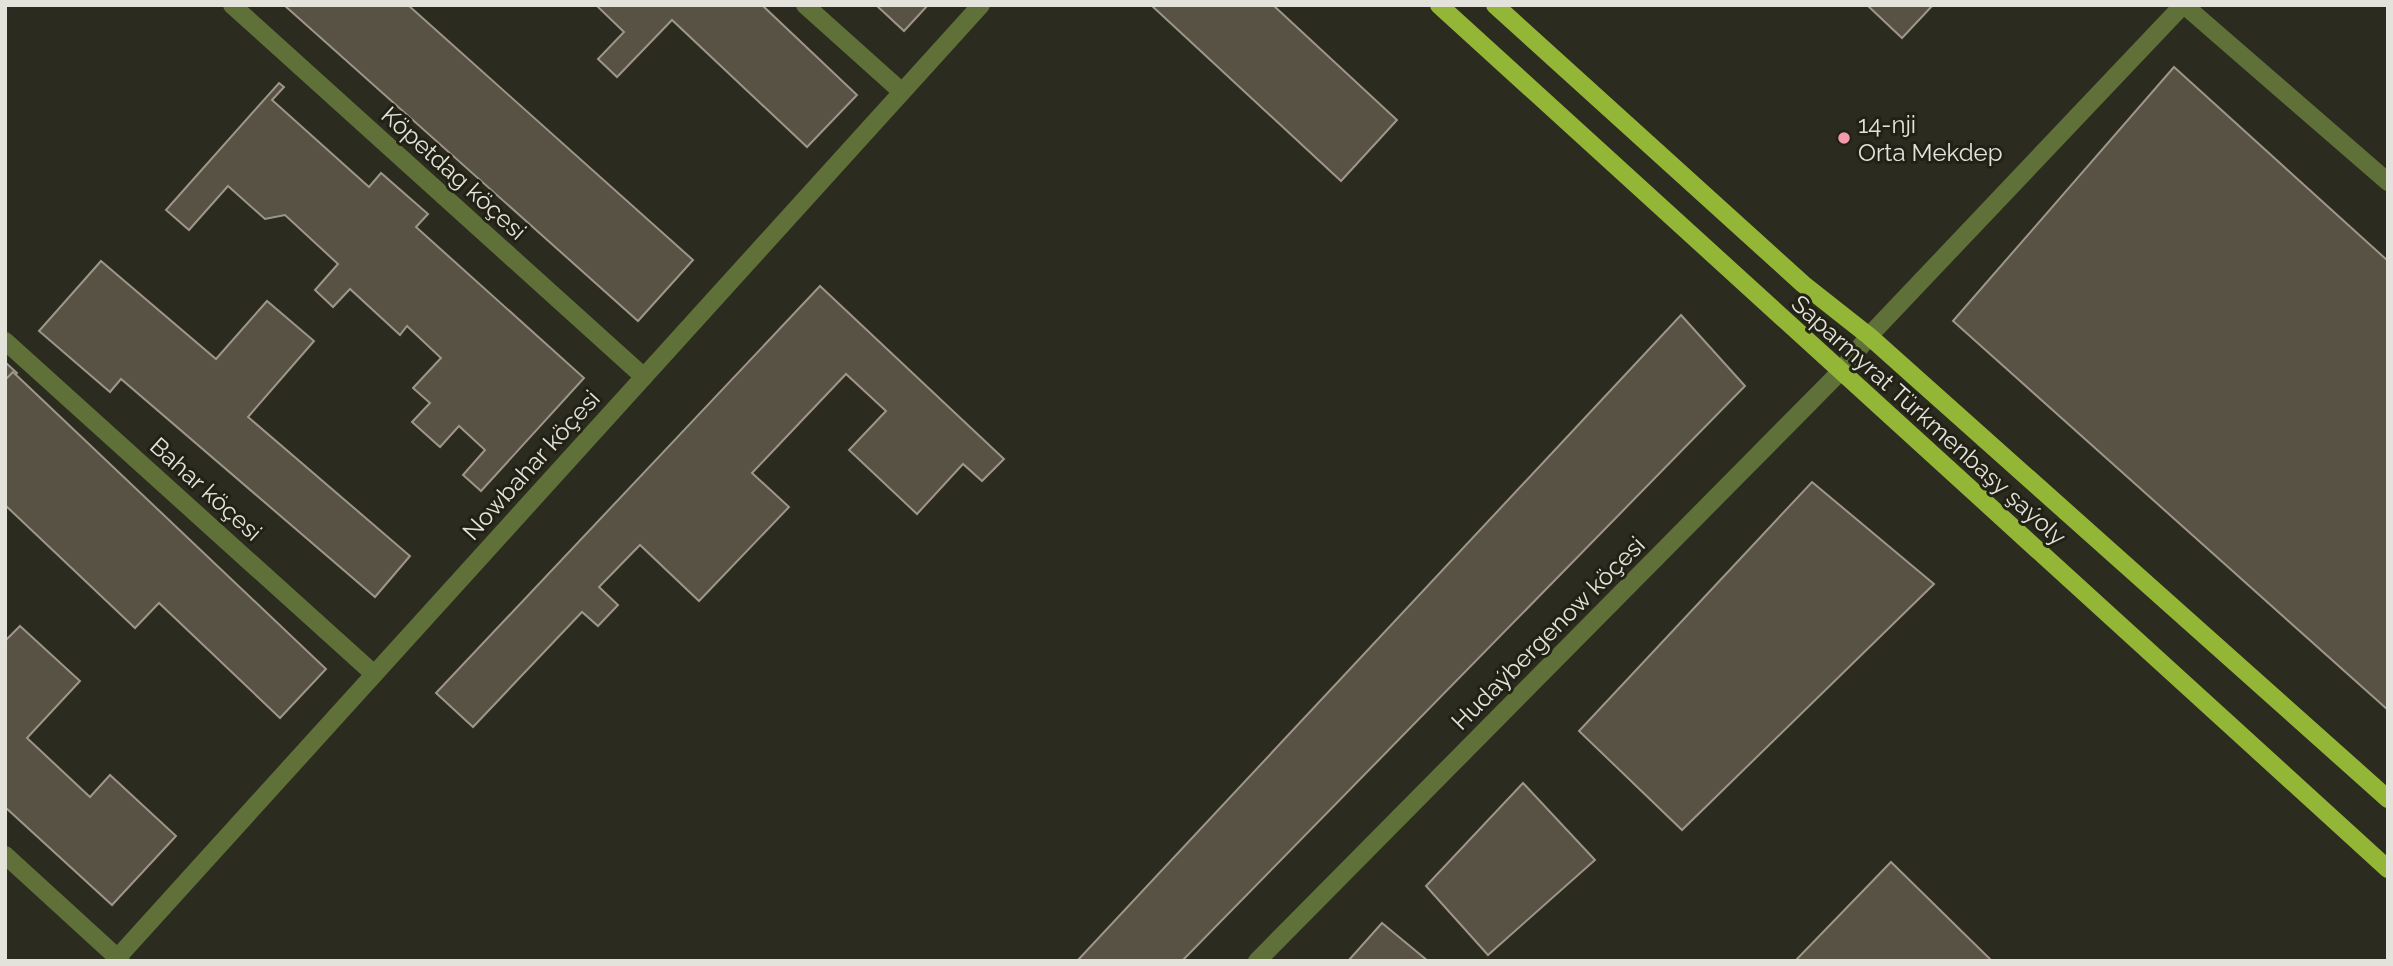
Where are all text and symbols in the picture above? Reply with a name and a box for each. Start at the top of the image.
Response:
street label: Köpetdag köçesi [376,100,532,246]
place label: 14-nji Orta Mekdep [1858,110,2002,167]
marker: 14-nji Orta Mekdep [1836,130,1852,146]
street label: Saparmyrat Türkmenbaşy şaýoly [1786,289,2072,551]
street label: Nowbahar köçesi [456,384,606,546]
street label: Bahar köçesi [144,431,268,547]
street label: Hudaýbergenow köçesi [1445,530,1651,736]

